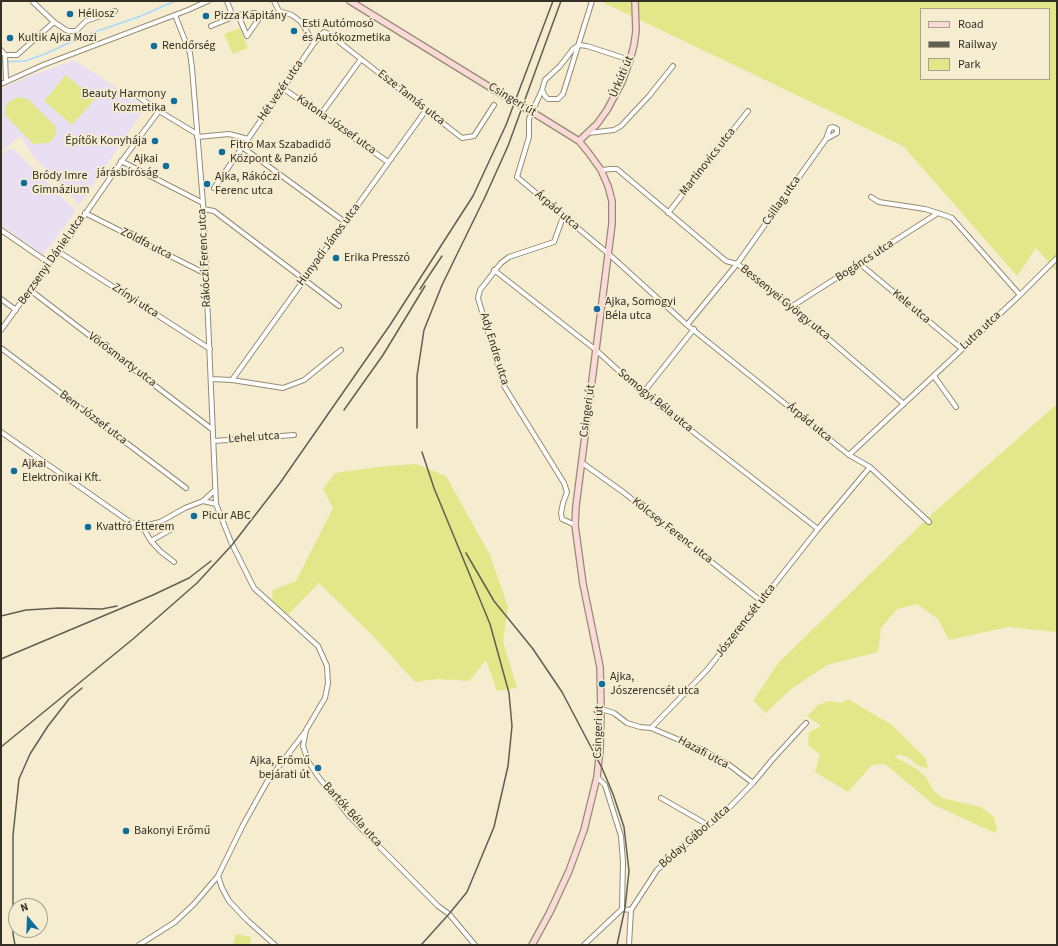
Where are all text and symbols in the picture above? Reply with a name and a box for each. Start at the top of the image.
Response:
place label: Héliosz [78,7,114,21]
legend [920,8,1050,80]
marker: Héliosz [65,9,75,19]
place label: Pizza Kapitány [214,9,287,23]
marker: Pizza Kapitány [201,11,211,21]
text: Road [958,16,984,33]
place label: Esti Autómosó és Autókozmetika [302,17,391,45]
marker: Esti Autómosó és Autókozmetika [289,26,299,36]
place label: Kultik Ajka Mozi [18,31,97,45]
marker: Kultik Ajka Mozi [5,33,15,43]
text: Railway [958,36,997,53]
place label: Rendőrség [162,39,215,53]
marker: Rendőrség [149,41,159,51]
street label: Úrkúti út [607,54,637,100]
text: Park [958,56,980,73]
street label: Hét vezér utca [255,58,307,124]
street label: Esze Tamás utca [374,67,448,129]
street label: Csingeri út [485,80,539,120]
place label: Beauty Harmony Kozmetika [82,87,166,115]
street label: Katona József utca [293,92,379,158]
marker: Beauty Harmony Kozmetika [169,96,179,106]
street label: Martinovics utca [677,125,739,199]
place label: Építők Konyhája [65,134,147,148]
marker: Építők Konyhája [150,136,160,146]
place label: Fitro Max Szabadidő Központ & Panzió [230,138,331,166]
marker: Fitro Max Szabadidő Központ & Panzió [217,147,227,157]
place label: Ajkai járásbíróság [97,152,158,180]
marker: Ajkai járásbíróság [161,161,171,171]
place label: Bródy Imre Gimnázium [32,169,89,197]
place label: Ajka, Rákóczi Ferenc utca [215,170,280,198]
street label: Csillag utca [760,173,804,229]
marker: Bródy Imre Gimnázium [19,178,29,188]
marker: Ajka, Rákóczi Ferenc utca [202,179,212,189]
street label: Árpád utca [532,188,582,234]
street label: Hunyadi János utca [294,201,364,289]
street label: Rákóczi Ferenc utca [195,208,215,308]
street label: Berzsenyi Dániel utca [15,212,89,308]
street label: Zöldfa utca [118,225,174,263]
street label: Bogáncs utca [833,237,897,285]
place label: Erika Presszó [344,251,410,265]
marker: Erika Presszó [331,253,341,263]
street label: Bessenyei György utca [737,262,833,344]
street label: Zrínyi utca [109,281,161,321]
street label: Kele utca [889,287,933,327]
place label: Ajka, Somogyi Béla utca [605,295,676,323]
marker: Ajka, Somogyi Béla utca [592,304,602,314]
street label: Lutra utca [958,309,1004,353]
street label: Ady Endre utca [476,311,512,387]
street label: Vörösmarty utca [85,330,159,390]
street label: Somogyi Béla utca [614,366,696,436]
street label: Csingeri út [577,384,599,438]
street label: Bem József utca [56,388,130,448]
street label: Árpád utca [783,400,835,446]
street label: Lehel utca [228,429,280,447]
place label: Ajkai Elektronikai Kft. [22,457,102,485]
marker: Ajkai Elektronikai Kft. [9,466,19,476]
street label: Kölcsey Ferenc utca [629,495,715,567]
place label: Picur ABC [202,509,251,523]
marker: Picur ABC [189,511,199,521]
place label: Kvattró Étterem [96,520,174,534]
marker: Kvattró Étterem [83,522,93,532]
street label: Jószerencsét utca [713,581,779,661]
place label: Ajka, Jószerencsét utca [610,670,699,698]
marker: Ajka, Jószerencsét utca [597,679,607,689]
street label: Csingeri út [591,705,607,759]
street label: Hazafi utca [675,734,731,772]
place label: Ajka, Erőmű bejárati út [250,754,310,782]
marker: Ajka, Erőmű bejárati út [313,763,323,773]
street label: Bartók Béla utca [319,780,385,850]
street label: Bóday Gábor utca [657,802,733,872]
place label: Bakonyi Erőmű [134,824,210,838]
marker: Bakonyi Erőmű [121,826,131,836]
north arrow [8,898,48,938]
text: N [18,899,30,915]

